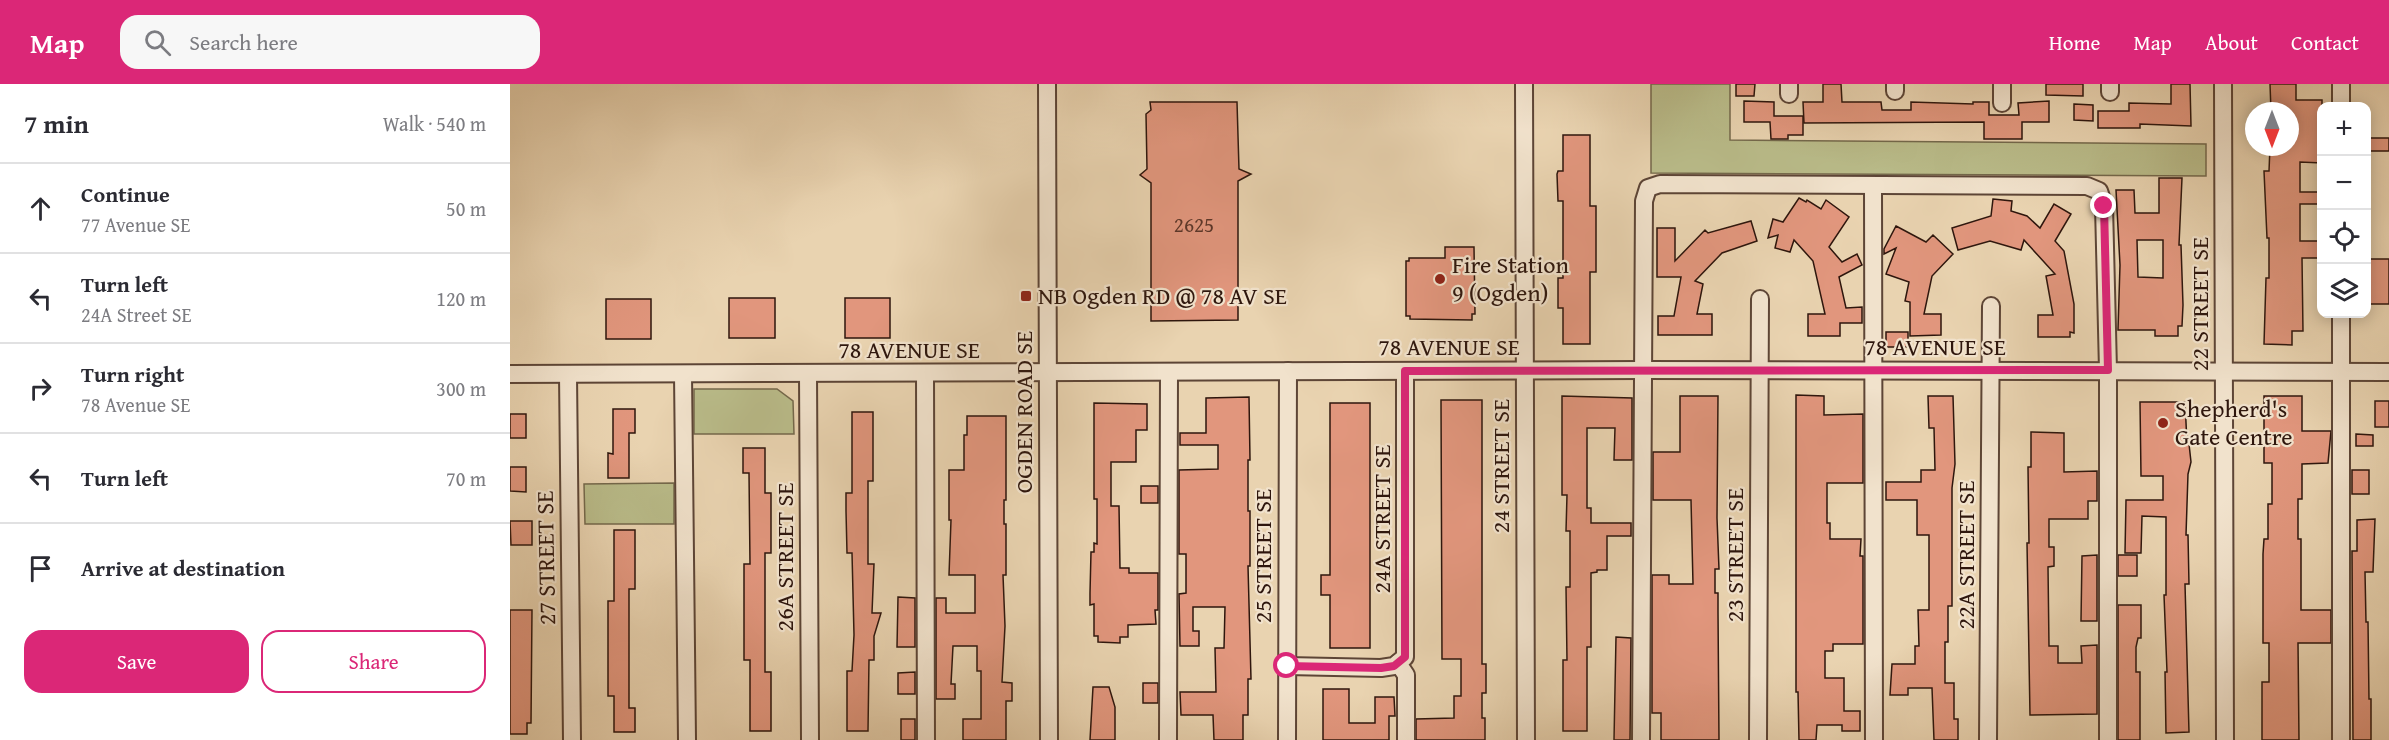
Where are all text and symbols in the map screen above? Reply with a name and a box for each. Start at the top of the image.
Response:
search box [120,15,540,69]
text: Map [30,22,84,63]
icon: search [141,26,174,59]
text: Search here [189,26,298,58]
text: Home [2049,27,2100,58]
text: Map [2133,27,2172,58]
text: About [2205,27,2258,58]
text: Contact [2291,27,2359,58]
north arrow [2245,102,2299,156]
map controls [2317,102,2371,318]
button: + [2317,102,2371,156]
text: 7 min [24,104,89,143]
text: Walk · 540 m [383,109,486,138]
button: − [2317,156,2371,210]
text: Continue [81,178,170,210]
icon: ahead [24,192,57,225]
route end [2090,192,2116,218]
text: 50 m [446,194,486,223]
house number: 2625 [1174,209,1214,240]
text: 77 Avenue SE [81,210,190,239]
button: locate [2317,210,2371,264]
street label: 22 STREET SE [2182,237,2217,371]
place label: Fire Station 9 (Ogden) [1452,247,1570,310]
button: layers [2317,264,2371,318]
text: Turn left [81,268,168,300]
marker: Fire Station 9 (Ogden) [1433,272,1447,286]
place label: NB Ogden RD @ 78 AV SE [1038,278,1287,313]
icon: left [24,282,57,315]
text: 120 m [436,284,486,313]
marker: NB Ogden RD @ 78 AV SE [1019,289,1033,303]
text: 24A Street SE [81,300,192,329]
street label: 78 AVENUE SE [1378,329,1520,364]
street label: 78 AVENUE SE [1864,329,2006,364]
street label: OGDEN ROAD SE [1006,331,1041,493]
street label: 78 AVENUE SE [838,332,980,367]
text: Turn right [81,358,184,390]
icon: right [24,372,57,405]
text: 300 m [436,374,486,403]
text: 78 Avenue SE [81,390,190,419]
place label: Shepherd's Gate Centre [2175,391,2293,454]
street label: 24 STREET SE [1483,399,1518,533]
marker: Shepherd's Gate Centre [2156,416,2170,430]
street label: 24A STREET SE [1364,445,1399,593]
icon: left [24,462,57,495]
text: Turn left [81,462,168,494]
text: 70 m [446,464,486,493]
street label: 22A STREET SE [1948,481,1983,629]
street label: 26A STREET SE [767,483,802,631]
street label: 23 STREET SE [1717,488,1752,622]
street label: 25 STREET SE [1245,489,1280,623]
street label: 27 STREET SE [527,491,564,625]
icon: arrive [24,552,57,585]
text: Arrive at destination [81,552,285,584]
button: Save [24,630,249,693]
button: Share [261,630,486,693]
route start [1273,652,1299,678]

